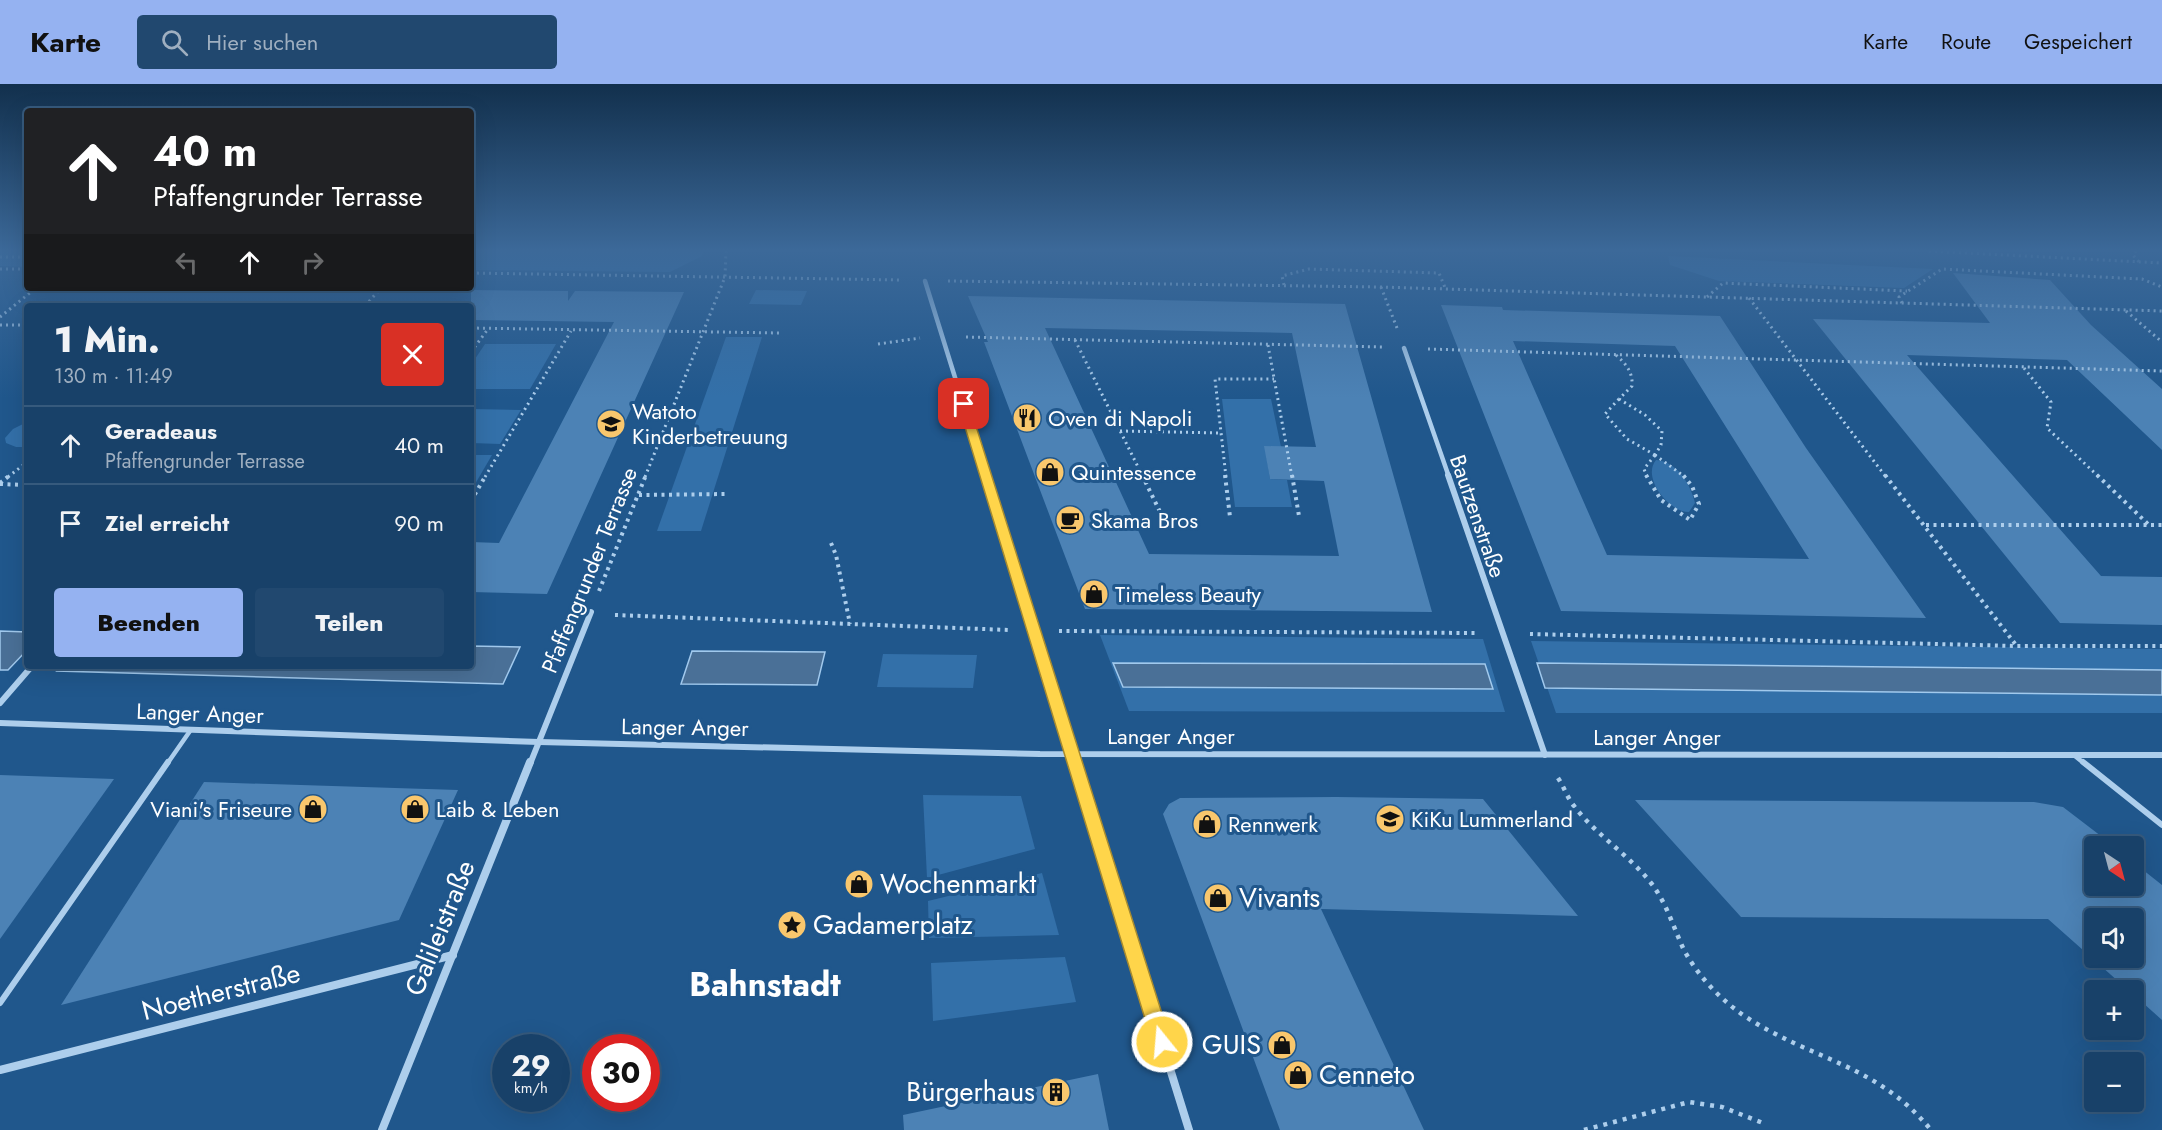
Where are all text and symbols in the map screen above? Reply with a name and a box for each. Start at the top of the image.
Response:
search box [137,15,557,69]
text: Karte [30,22,101,63]
icon: search [158,26,191,59]
text: Hier suchen [206,26,318,58]
text: Karte [1863,27,1908,57]
text: Route [1941,27,1991,57]
text: Gespeichert [2024,27,2132,57]
text: 40 m [153,121,257,182]
icon: ahead [54,132,132,210]
text: Pfaffengrunder Terrasse [153,177,423,216]
icon: left [170,246,203,279]
icon: ahead [233,246,266,279]
icon: right [296,246,329,279]
text: 1 Min. [54,313,160,365]
button: close [381,323,444,386]
text: 130 m · 11:49 [54,362,173,391]
pin [938,378,989,429]
icon: arrive [947,387,980,420]
place label: Watoto Kinderbetreuung [632,395,788,452]
restaurant icon: Oven di Napoli [1011,402,1043,434]
place label: Oven di Napoli [1048,402,1192,434]
school or university icon: Watoto Kinderbetreuung [595,408,627,440]
text: Geradeaus [105,415,217,447]
icon: ahead [54,429,87,462]
text: 40 m [394,429,444,461]
text: Pfaffengrunder Terrasse [105,447,305,476]
street label: Bautzenstraße [1442,450,1514,582]
shop icon: Quintessence [1034,456,1066,488]
place label: Quintessence [1071,456,1196,488]
street label: Pfaffengrunder Terrasse [533,462,645,678]
cafe icon: Skama Bros [1054,504,1086,536]
place label: Skama Bros [1091,504,1198,536]
icon: arrive [54,507,87,540]
text: Ziel erreicht [105,507,229,539]
text: 90 m [394,507,444,539]
shop icon: Timeless Beauty [1078,578,1110,610]
place label: Timeless Beauty [1115,578,1261,610]
button: Beenden [54,588,243,657]
button: Teilen [255,588,444,657]
street label: Langer Anger [136,695,265,731]
street label: Langer Anger [621,710,749,744]
street label: Langer Anger [1107,720,1235,752]
street label: Langer Anger [1593,721,1721,753]
place label: Viani's Friseure [150,793,292,825]
shop icon: Viani's Friseure [297,793,329,825]
shop icon: Laib & Leben [399,793,431,825]
place label: Laib & Leben [436,793,559,825]
school or university icon: KiKu Lummerland [1374,803,1406,835]
place label: KiKu Lummerland [1411,803,1573,835]
shop icon: Rennwerk [1191,808,1223,840]
place label: Rennwerk [1228,808,1318,840]
north arrow [2084,836,2144,896]
map controls [2084,836,2144,1112]
street label: Galileistraße [395,854,484,1001]
place label: Wochenmarkt [880,864,1037,903]
shop icon: Wochenmarkt [843,868,875,900]
place label: Vivants [1239,878,1320,917]
shop icon: Vivants [1202,882,1234,914]
place label: Gadamerplatz [813,905,974,944]
button: sound [2084,908,2144,968]
place icon: Gadamerplatz [776,909,808,941]
street label: Noetherstraße [137,953,304,1030]
district label: Bahnstadt [689,961,841,1008]
button: + [2084,980,2144,1040]
position arrow [1130,1010,1194,1074]
place label: GUIS [1202,1025,1261,1064]
shop icon: GUIS [1266,1029,1298,1061]
speed limit sign: 30 [582,1034,660,1112]
text: 29 [511,1044,551,1087]
button: − [2084,1052,2144,1112]
place label: Cenneto [1319,1055,1415,1094]
shop icon: Cenneto [1282,1059,1314,1091]
place label: Bürgerhaus [906,1072,1035,1111]
building icon: Bürgerhaus [1040,1076,1072,1108]
text: km/h [514,1077,548,1099]

